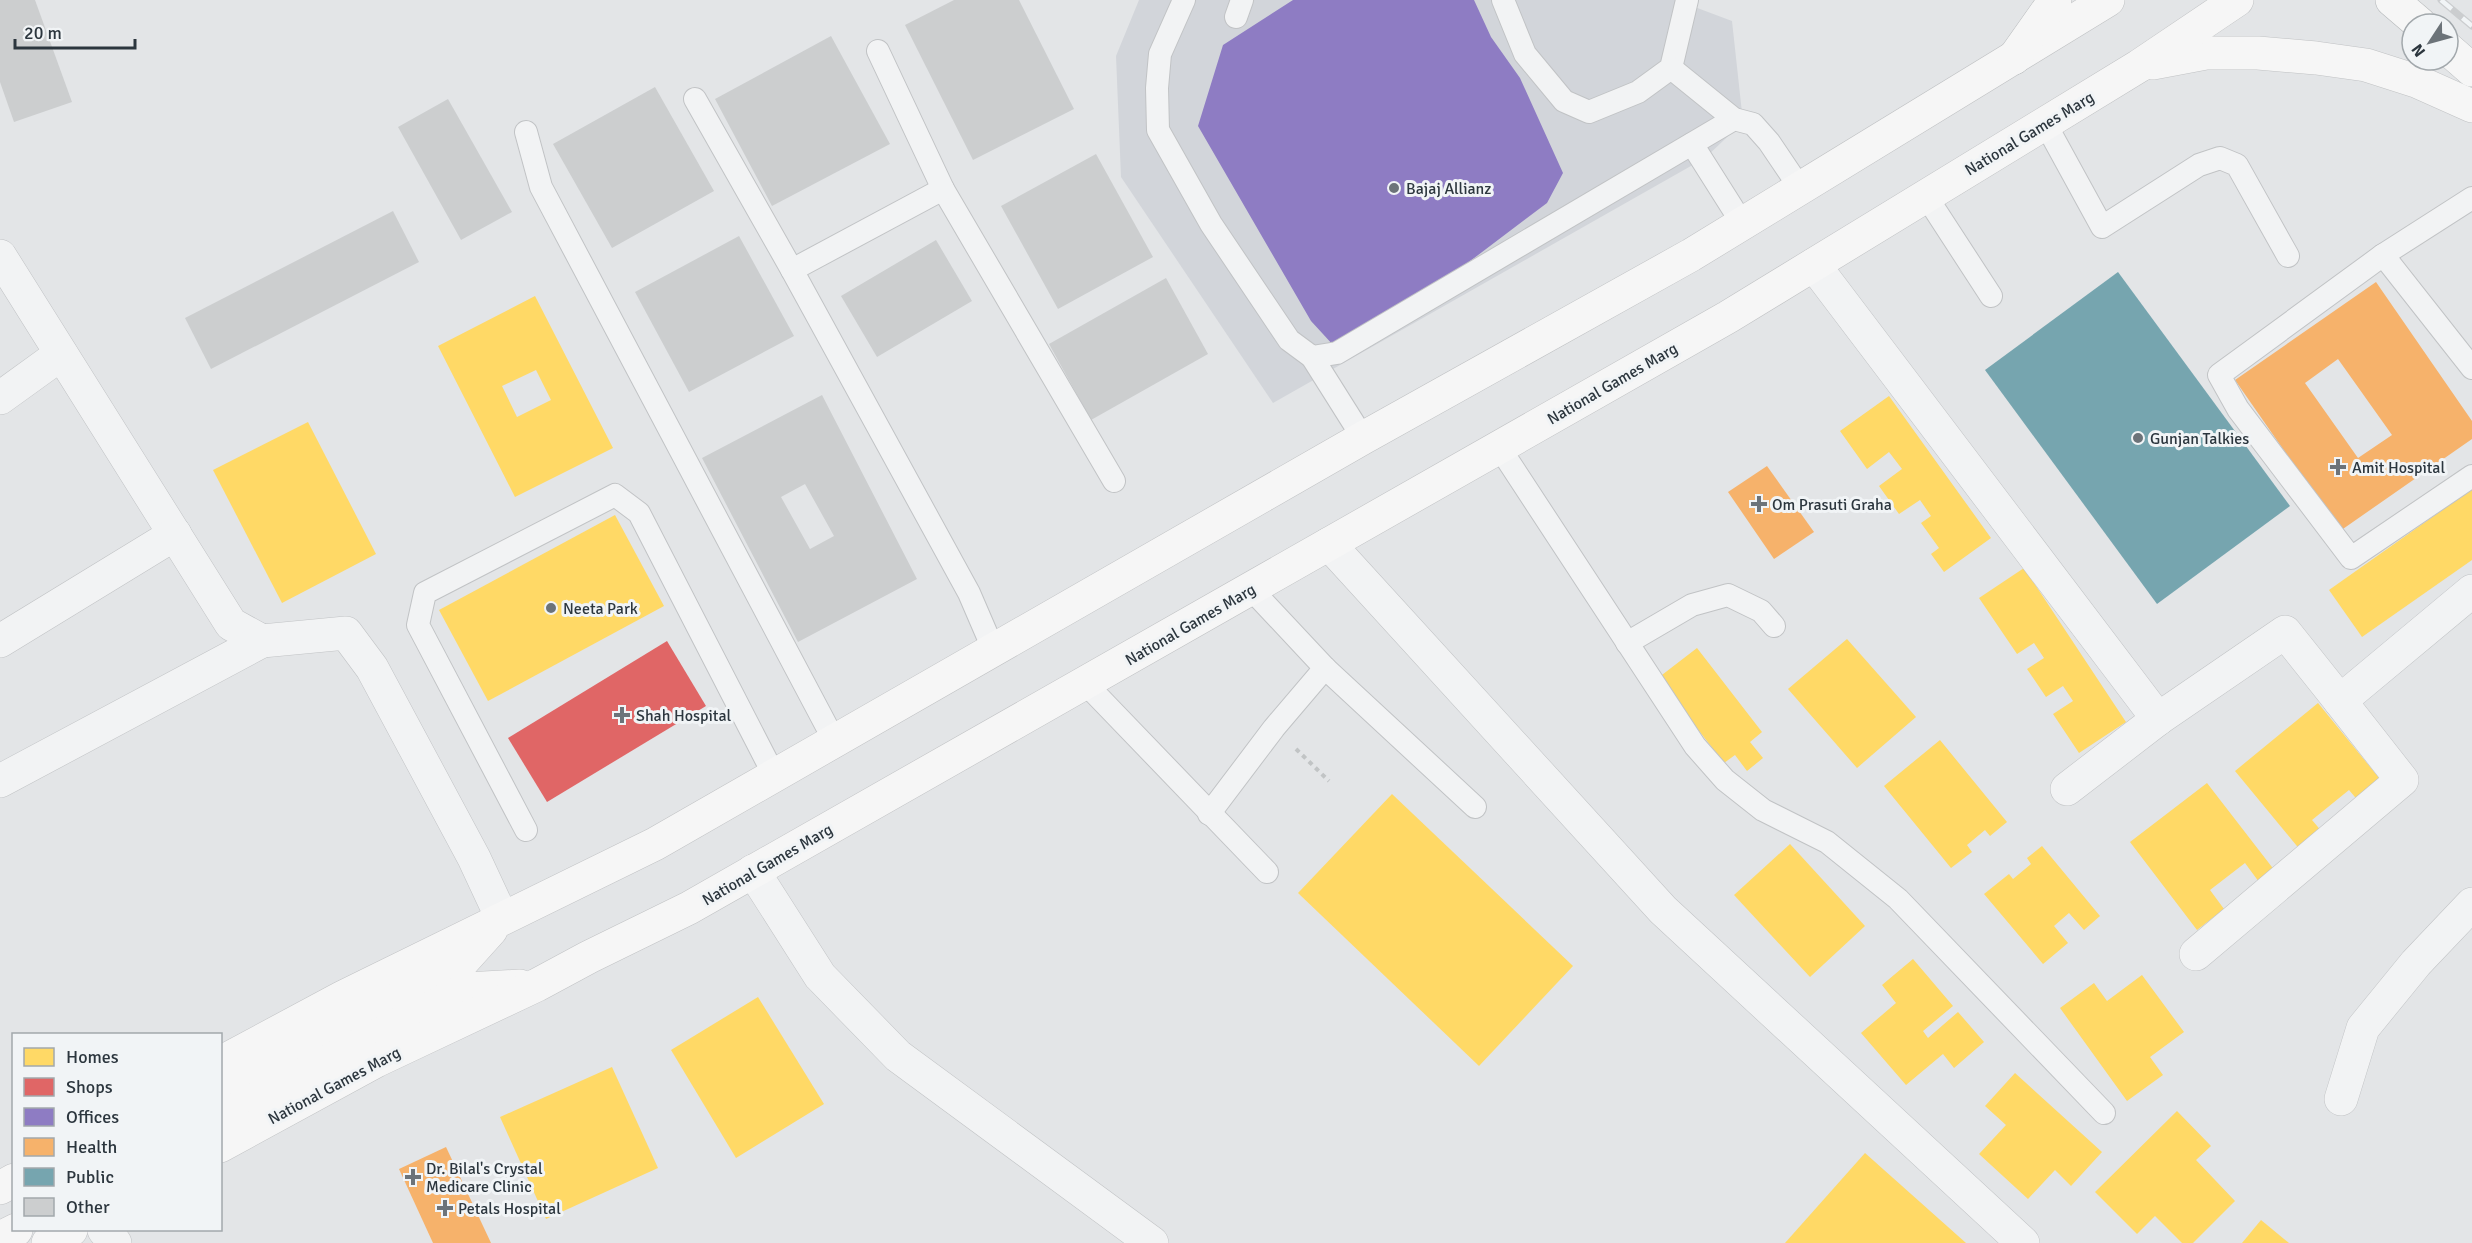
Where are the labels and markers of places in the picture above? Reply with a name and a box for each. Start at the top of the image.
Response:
place label: Bajaj Allianz [1406,179,1491,199]
marker: Bajaj Allianz [1387,181,1401,195]
place label: Gunjan Talkies [2150,429,2249,449]
marker: Gunjan Talkies [2131,431,2145,445]
marker: Amit Hospital [2329,458,2347,476]
place label: Amit Hospital [2352,458,2445,478]
marker: Om Prasuti Graha [1750,495,1768,513]
place label: Om Prasuti Graha [1772,495,1892,515]
place label: Neeta Park [563,599,638,619]
marker: Neeta Park [544,601,558,615]
marker: Shah Hospital [613,706,631,724]
place label: Shah Hospital [636,706,732,726]
place label: Dr. Bilal's Crystal Medicare Clinic [426,1159,543,1197]
marker: Dr. Bilal's Crystal Medicare Clinic [404,1168,422,1186]
marker: Petals Hospital [436,1199,454,1217]
place label: Petals Hospital [458,1199,561,1219]

